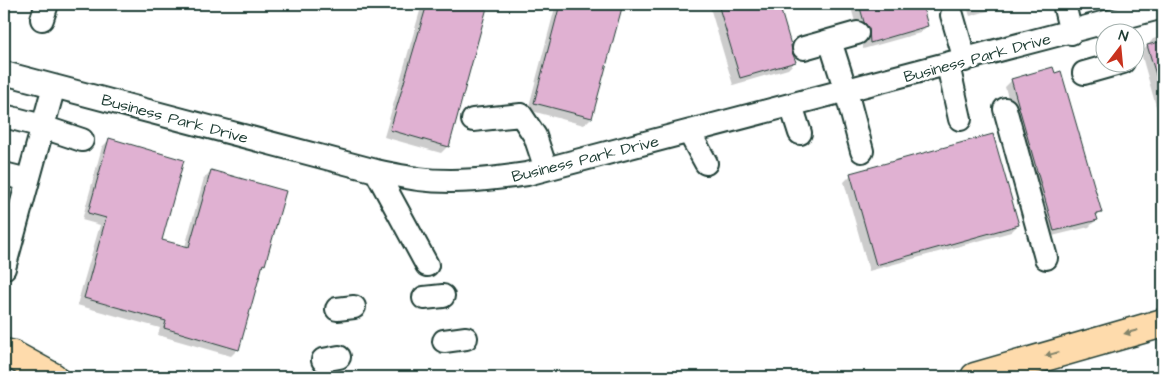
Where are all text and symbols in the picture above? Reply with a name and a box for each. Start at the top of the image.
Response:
north arrow [1094,22,1144,72]
text: N [1116,26,1130,47]
street label: Business Park Drive [901,28,1053,88]
street label: Business Park Drive [99,89,251,149]
street label: Business Park Drive [509,130,662,188]
one-way arrow [1123,328,1138,336]
one-way arrow [1044,351,1059,359]

